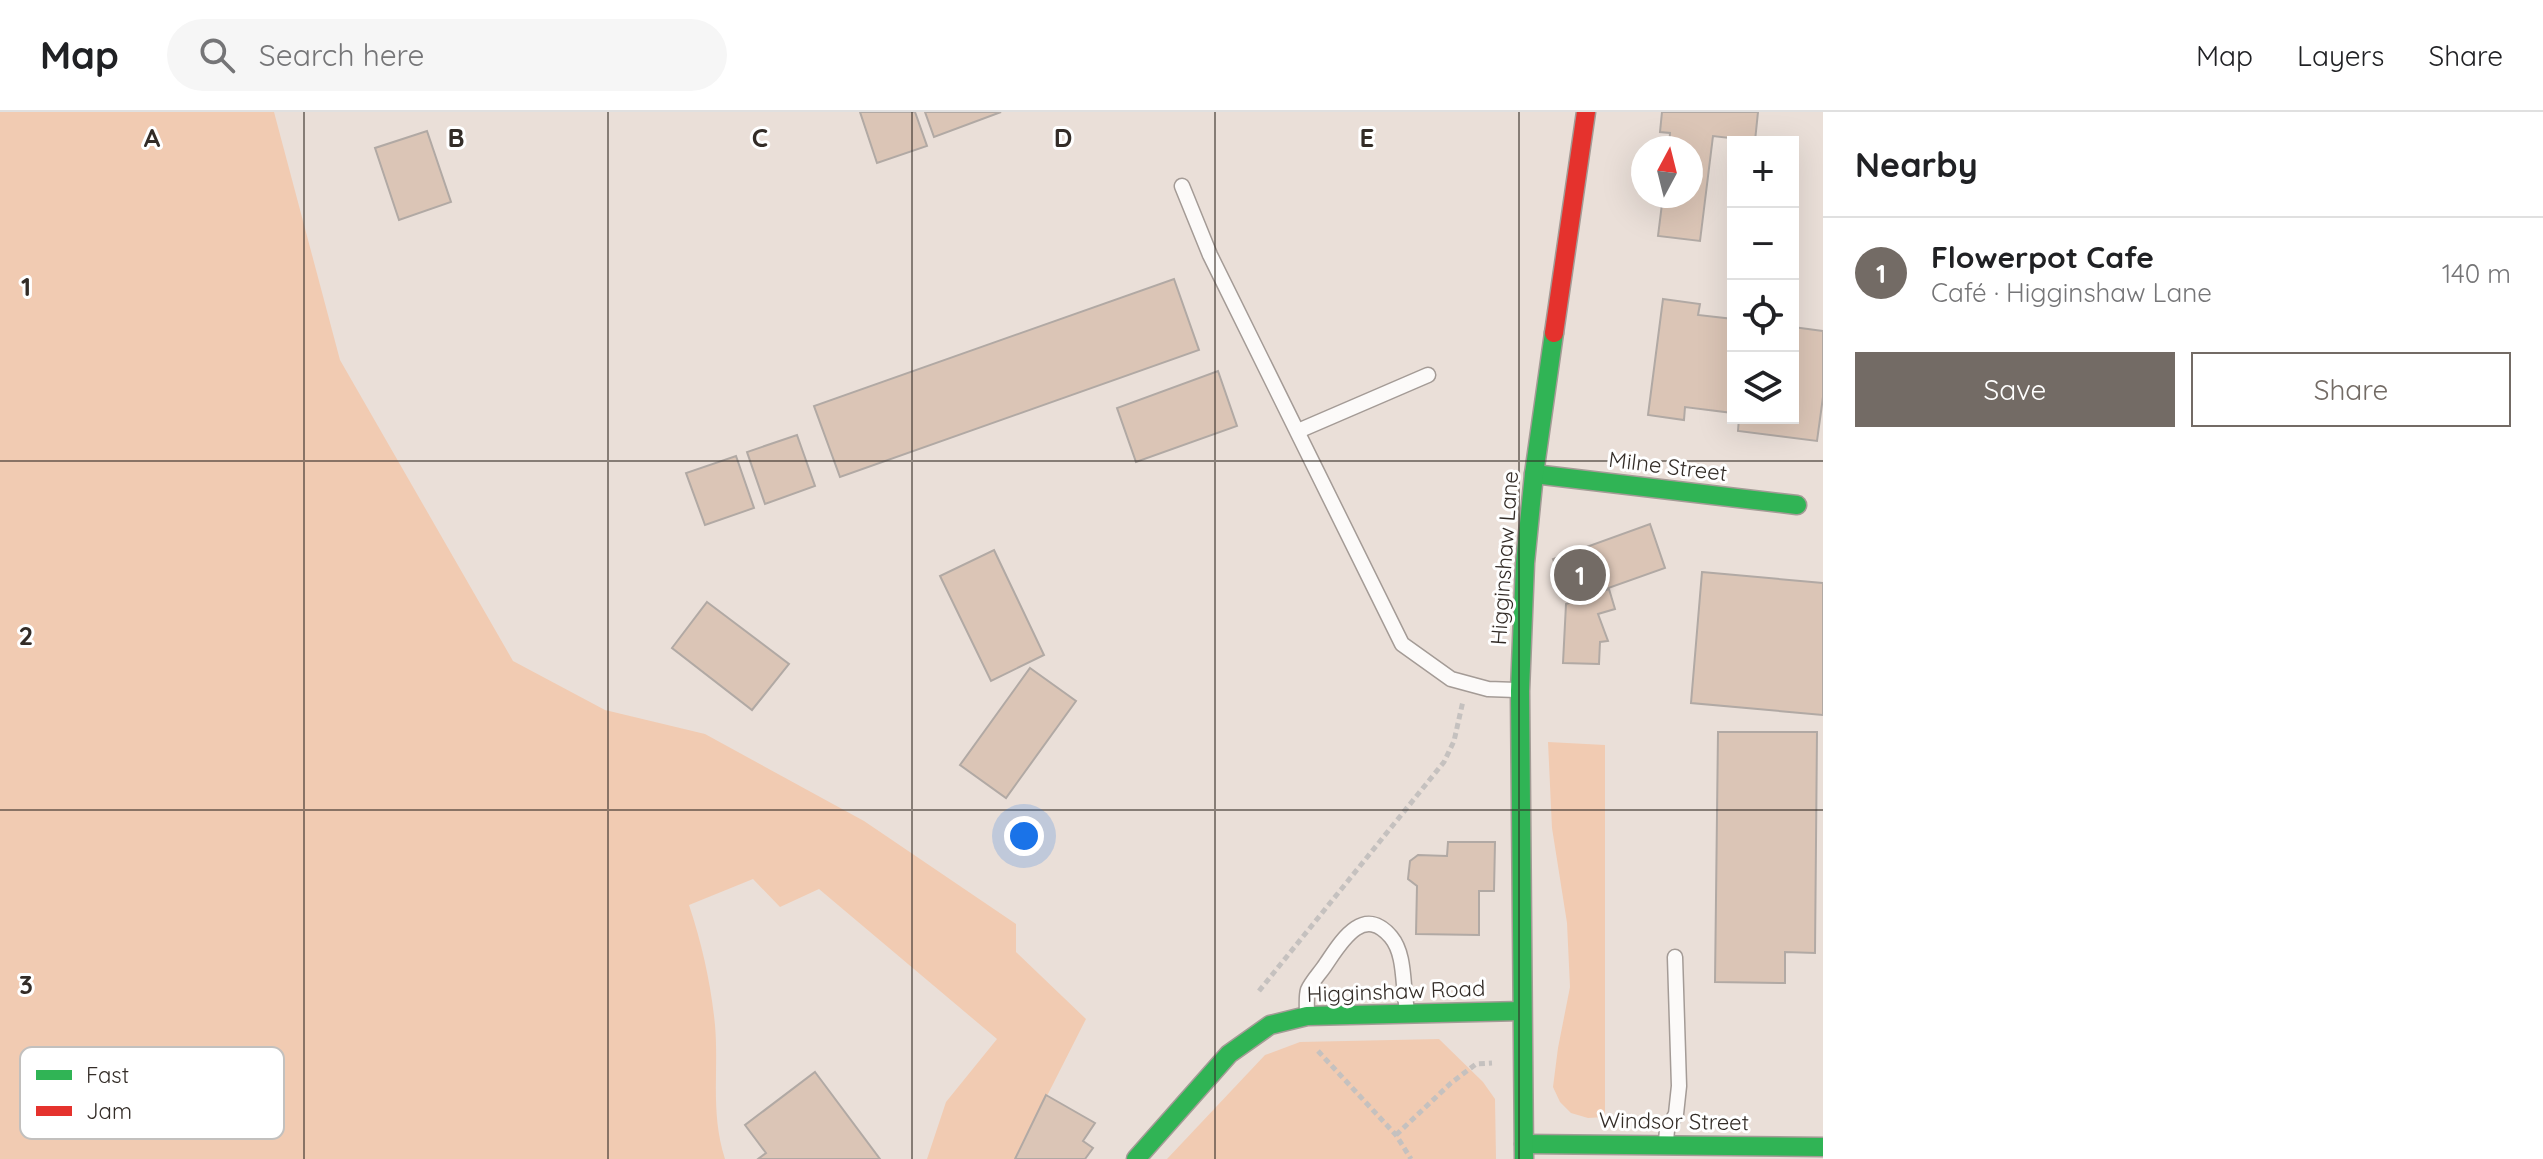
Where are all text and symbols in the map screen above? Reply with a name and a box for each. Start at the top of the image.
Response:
search box [167,19,727,91]
text: Map [40,31,119,79]
icon: search [195,33,239,77]
text: Search here [259,36,424,74]
text: Map [2196,38,2253,73]
text: Layers [2297,38,2384,73]
text: Share [2428,38,2503,73]
text: A [144,121,161,154]
text: B [447,121,465,154]
text: C [752,121,768,154]
text: D [1054,121,1072,154]
text: E [1360,121,1374,154]
north arrow [1631,136,1703,208]
map controls [1727,136,1799,424]
button: + [1727,136,1799,208]
text: Nearby [1855,143,1978,186]
button: − [1727,208,1799,280]
text: Flowerpot Cafe [1931,238,2154,276]
text: 1 [1876,257,1886,290]
text: 140 m [2442,257,2511,290]
text: 1 [21,270,31,303]
text: Café · Higginshaw Lane [1931,276,2212,309]
button: locate [1727,280,1799,352]
button: layers [1727,352,1799,424]
button: Save [1855,352,2175,427]
button: Share [2191,352,2511,427]
street label: Milne Street [1607,445,1729,487]
street label: Higginshaw Lane [1484,470,1524,646]
pin: 1 [1554,545,1606,605]
text: 2 [19,619,33,652]
your location [1004,816,1044,856]
text: 3 [19,968,33,1001]
street label: Higginshaw Road [1306,974,1486,1008]
legend [20,1047,284,1139]
text: Fast [86,1061,129,1089]
text: Jam [86,1097,132,1125]
street label: Windsor Street [1599,1106,1749,1136]

